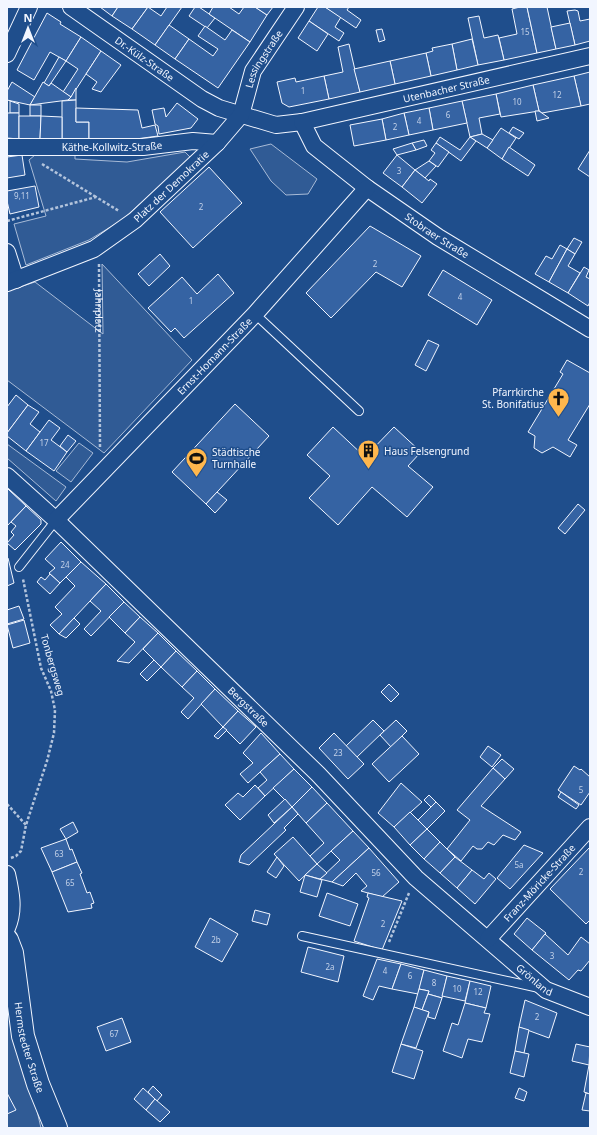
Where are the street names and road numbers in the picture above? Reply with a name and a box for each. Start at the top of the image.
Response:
street label: Lessingstraße [242,27,286,90]
street label: Dr.-Külz-Straße [112,33,177,85]
street label: Utenbacher Straße [402,72,491,106]
street label: Käthe-Kollwitz-Straße [62,138,163,154]
street label: Platz der Demokratie [130,147,212,225]
street label: Stobraer Straße [402,209,472,261]
street label: Jahnplatz [92,288,106,333]
street label: Ernst-Homann-Straße [174,314,255,398]
street label: Tonbergsweg [38,633,68,697]
street label: Bergstraße [225,683,272,730]
street label: Franz-Möricke-Straße [500,841,578,925]
street label: Grönland [513,960,555,999]
street label: Hermstedter Straße [12,1001,48,1095]

